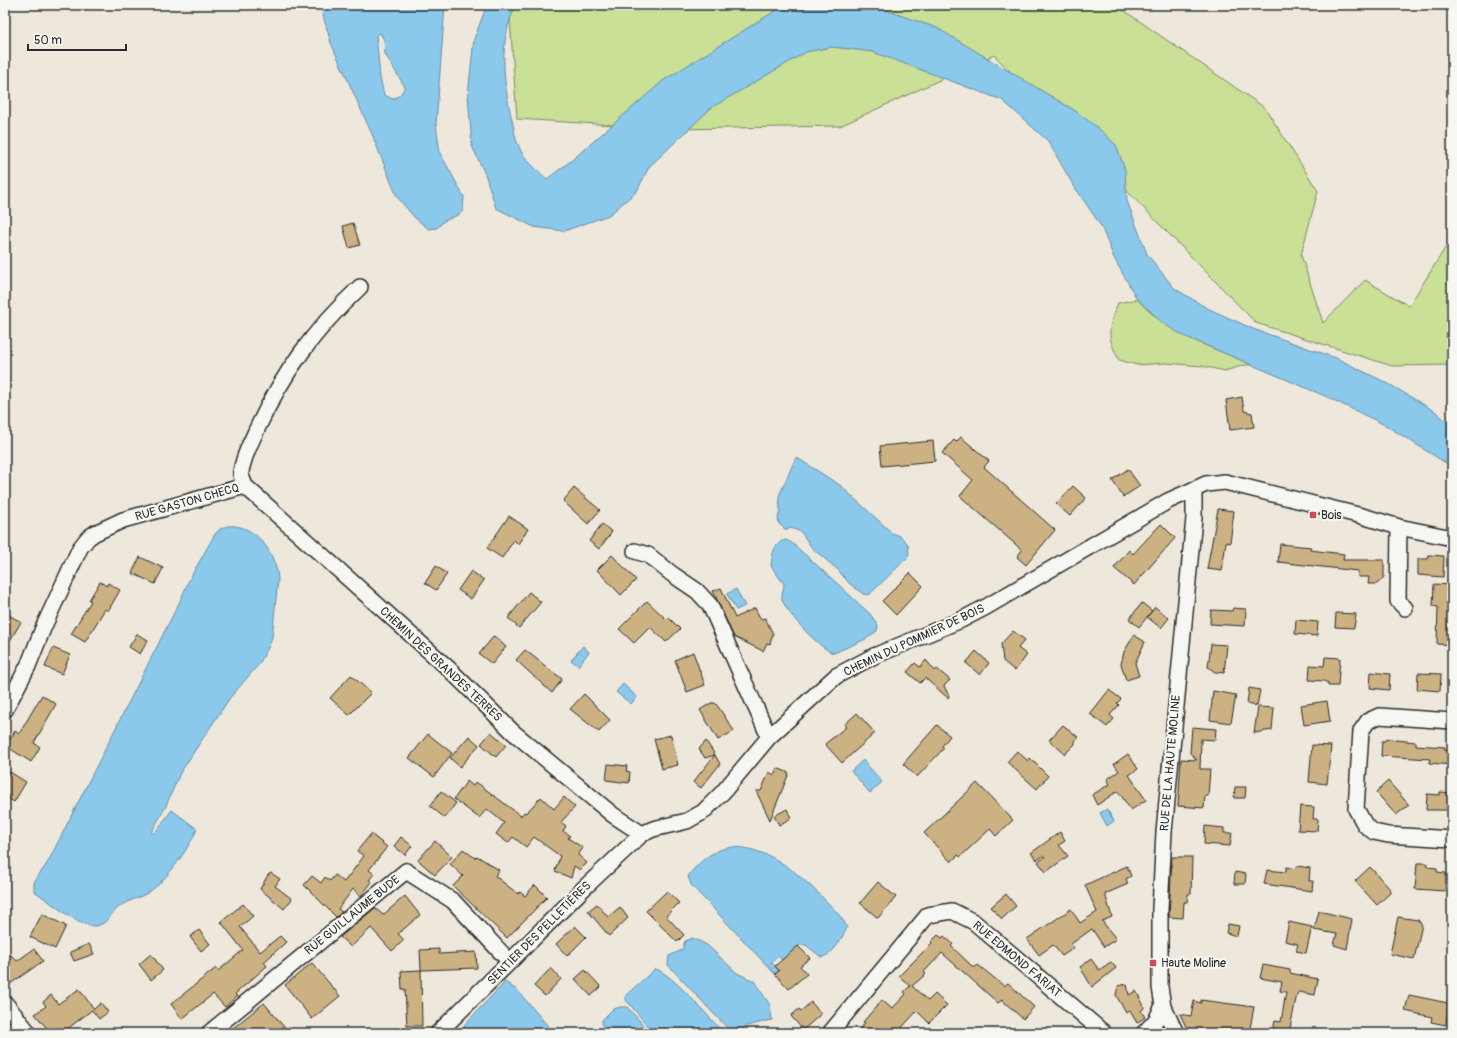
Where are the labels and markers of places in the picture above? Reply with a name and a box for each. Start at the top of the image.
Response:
place label: Bois [1321,508,1342,523]
marker: Bois [1308,510,1318,520]
place label: Haute Moline [1161,956,1226,971]
marker: Haute Moline [1148,958,1158,968]

